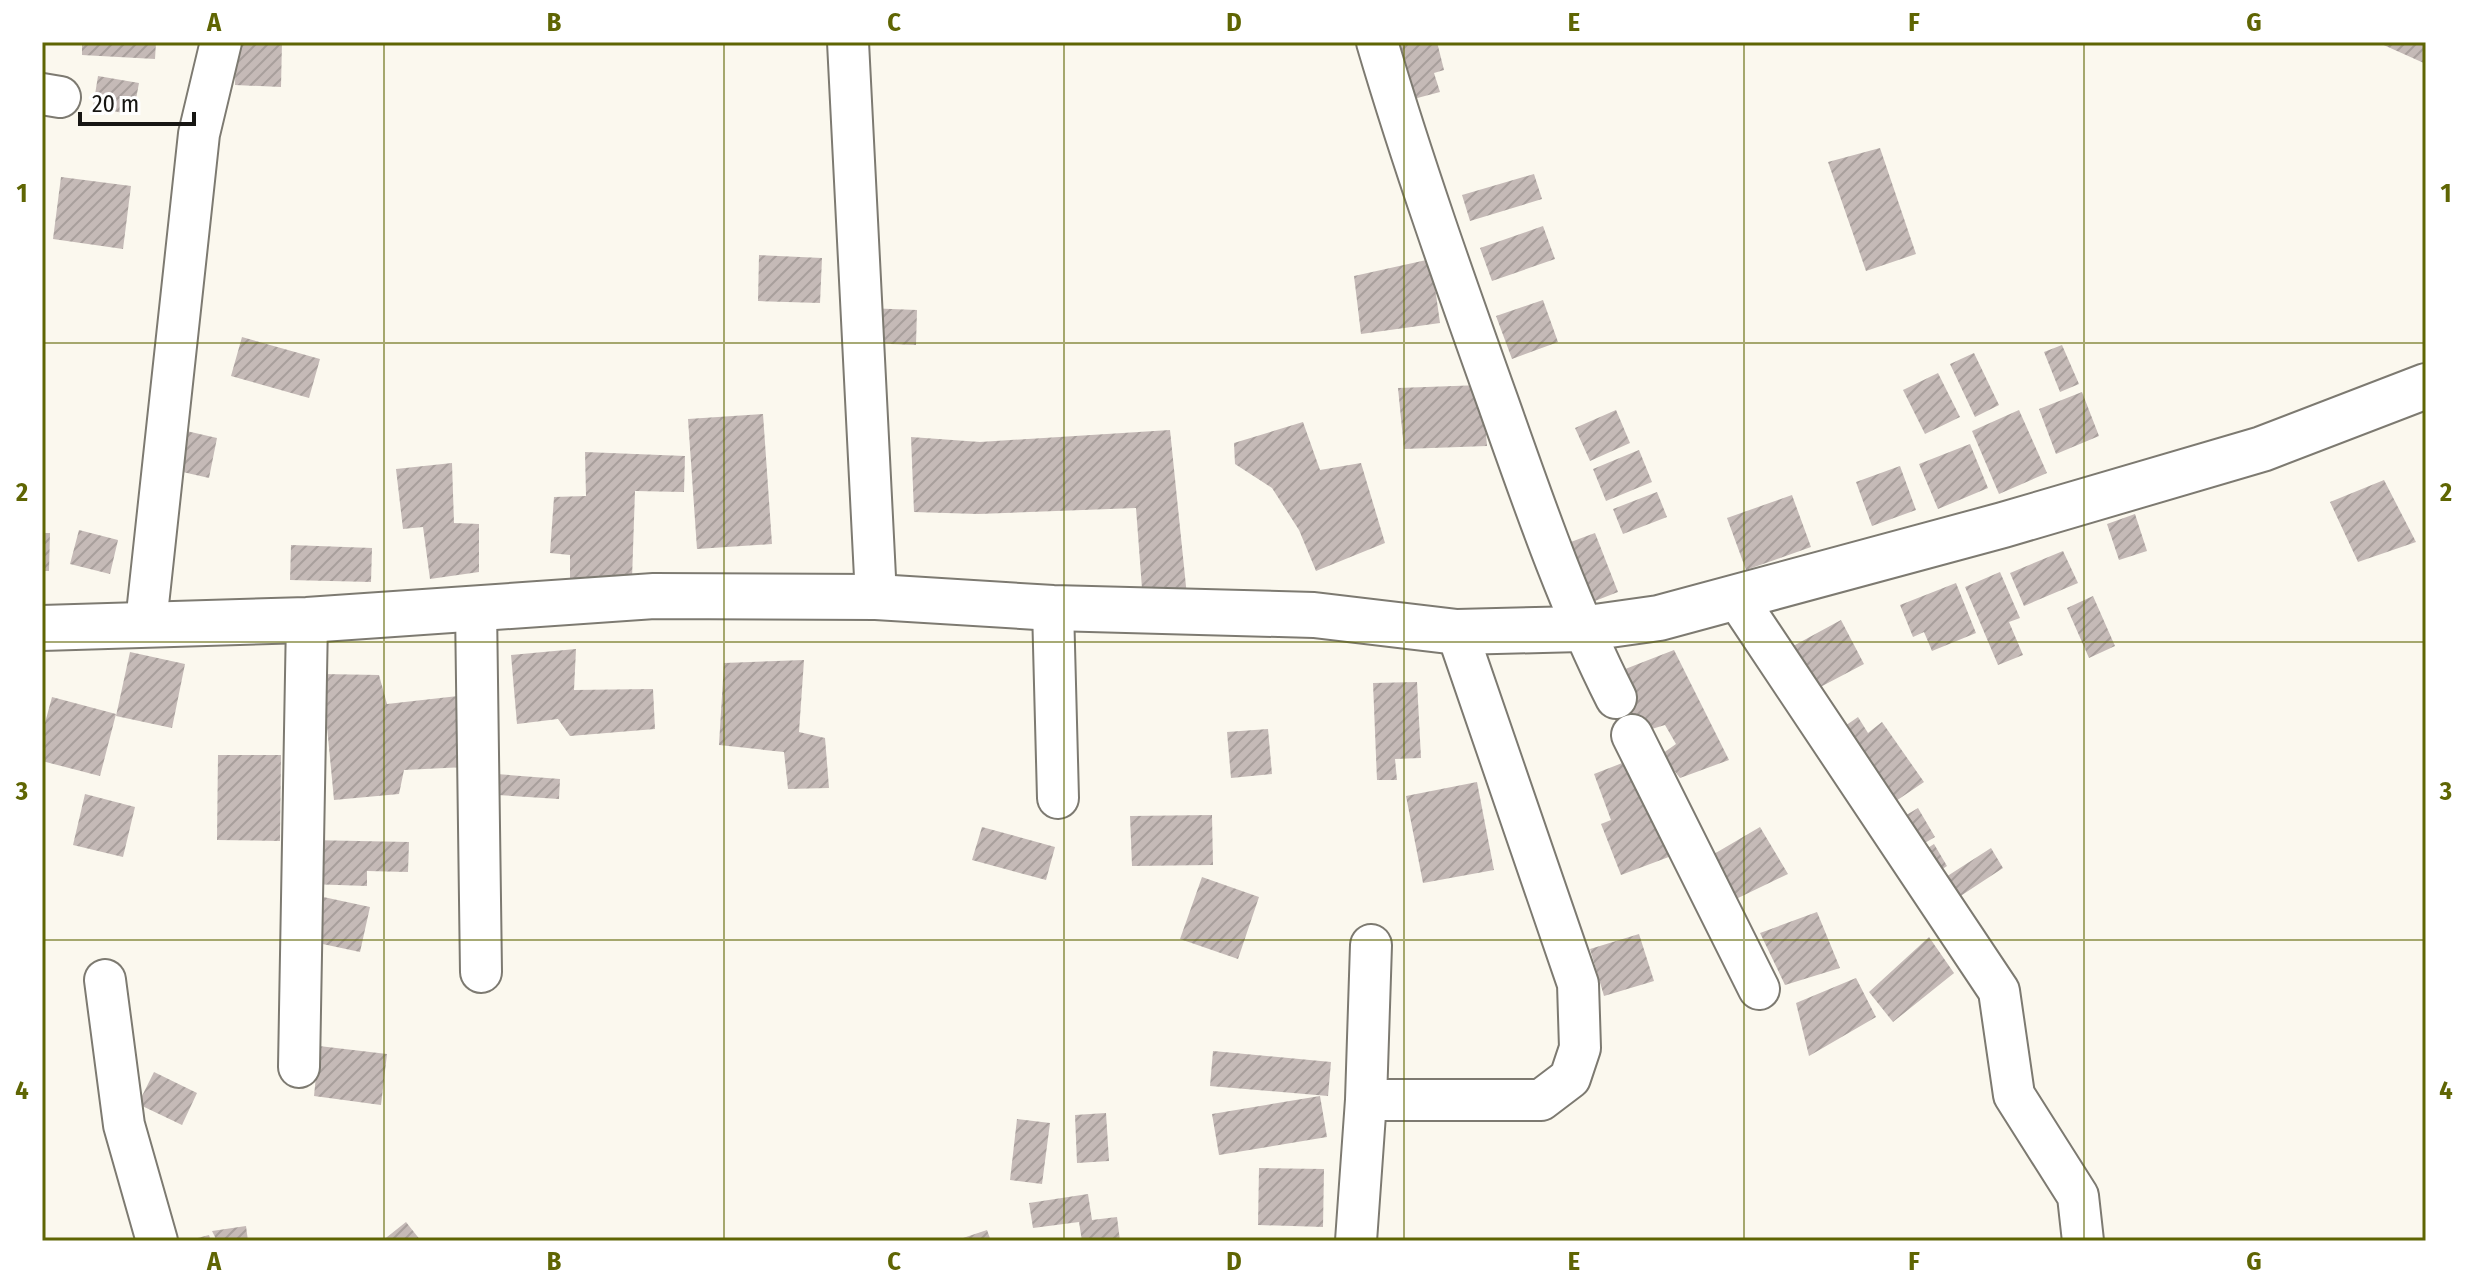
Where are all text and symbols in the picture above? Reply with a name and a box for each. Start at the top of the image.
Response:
text: A [206,7,222,38]
text: B [547,7,562,38]
text: C [887,7,901,38]
text: D [1226,7,1242,38]
text: E [1568,7,1580,38]
text: F [1908,7,1920,38]
text: G [2246,7,2262,38]
scale bar [80,76,194,126]
text: 20 m [92,90,139,118]
text: 1 [17,178,28,209]
text: 1 [2441,178,2452,209]
text: 2 [15,477,28,508]
text: 2 [2439,477,2452,508]
text: 3 [15,776,28,807]
text: 3 [2439,776,2452,807]
text: 4 [15,1075,29,1106]
text: 4 [2439,1075,2453,1106]
text: A [206,1246,222,1277]
text: B [547,1246,562,1277]
text: C [887,1246,901,1277]
text: D [1226,1246,1242,1277]
text: E [1568,1246,1580,1277]
text: F [1908,1246,1920,1277]
text: G [2246,1246,2262,1277]

